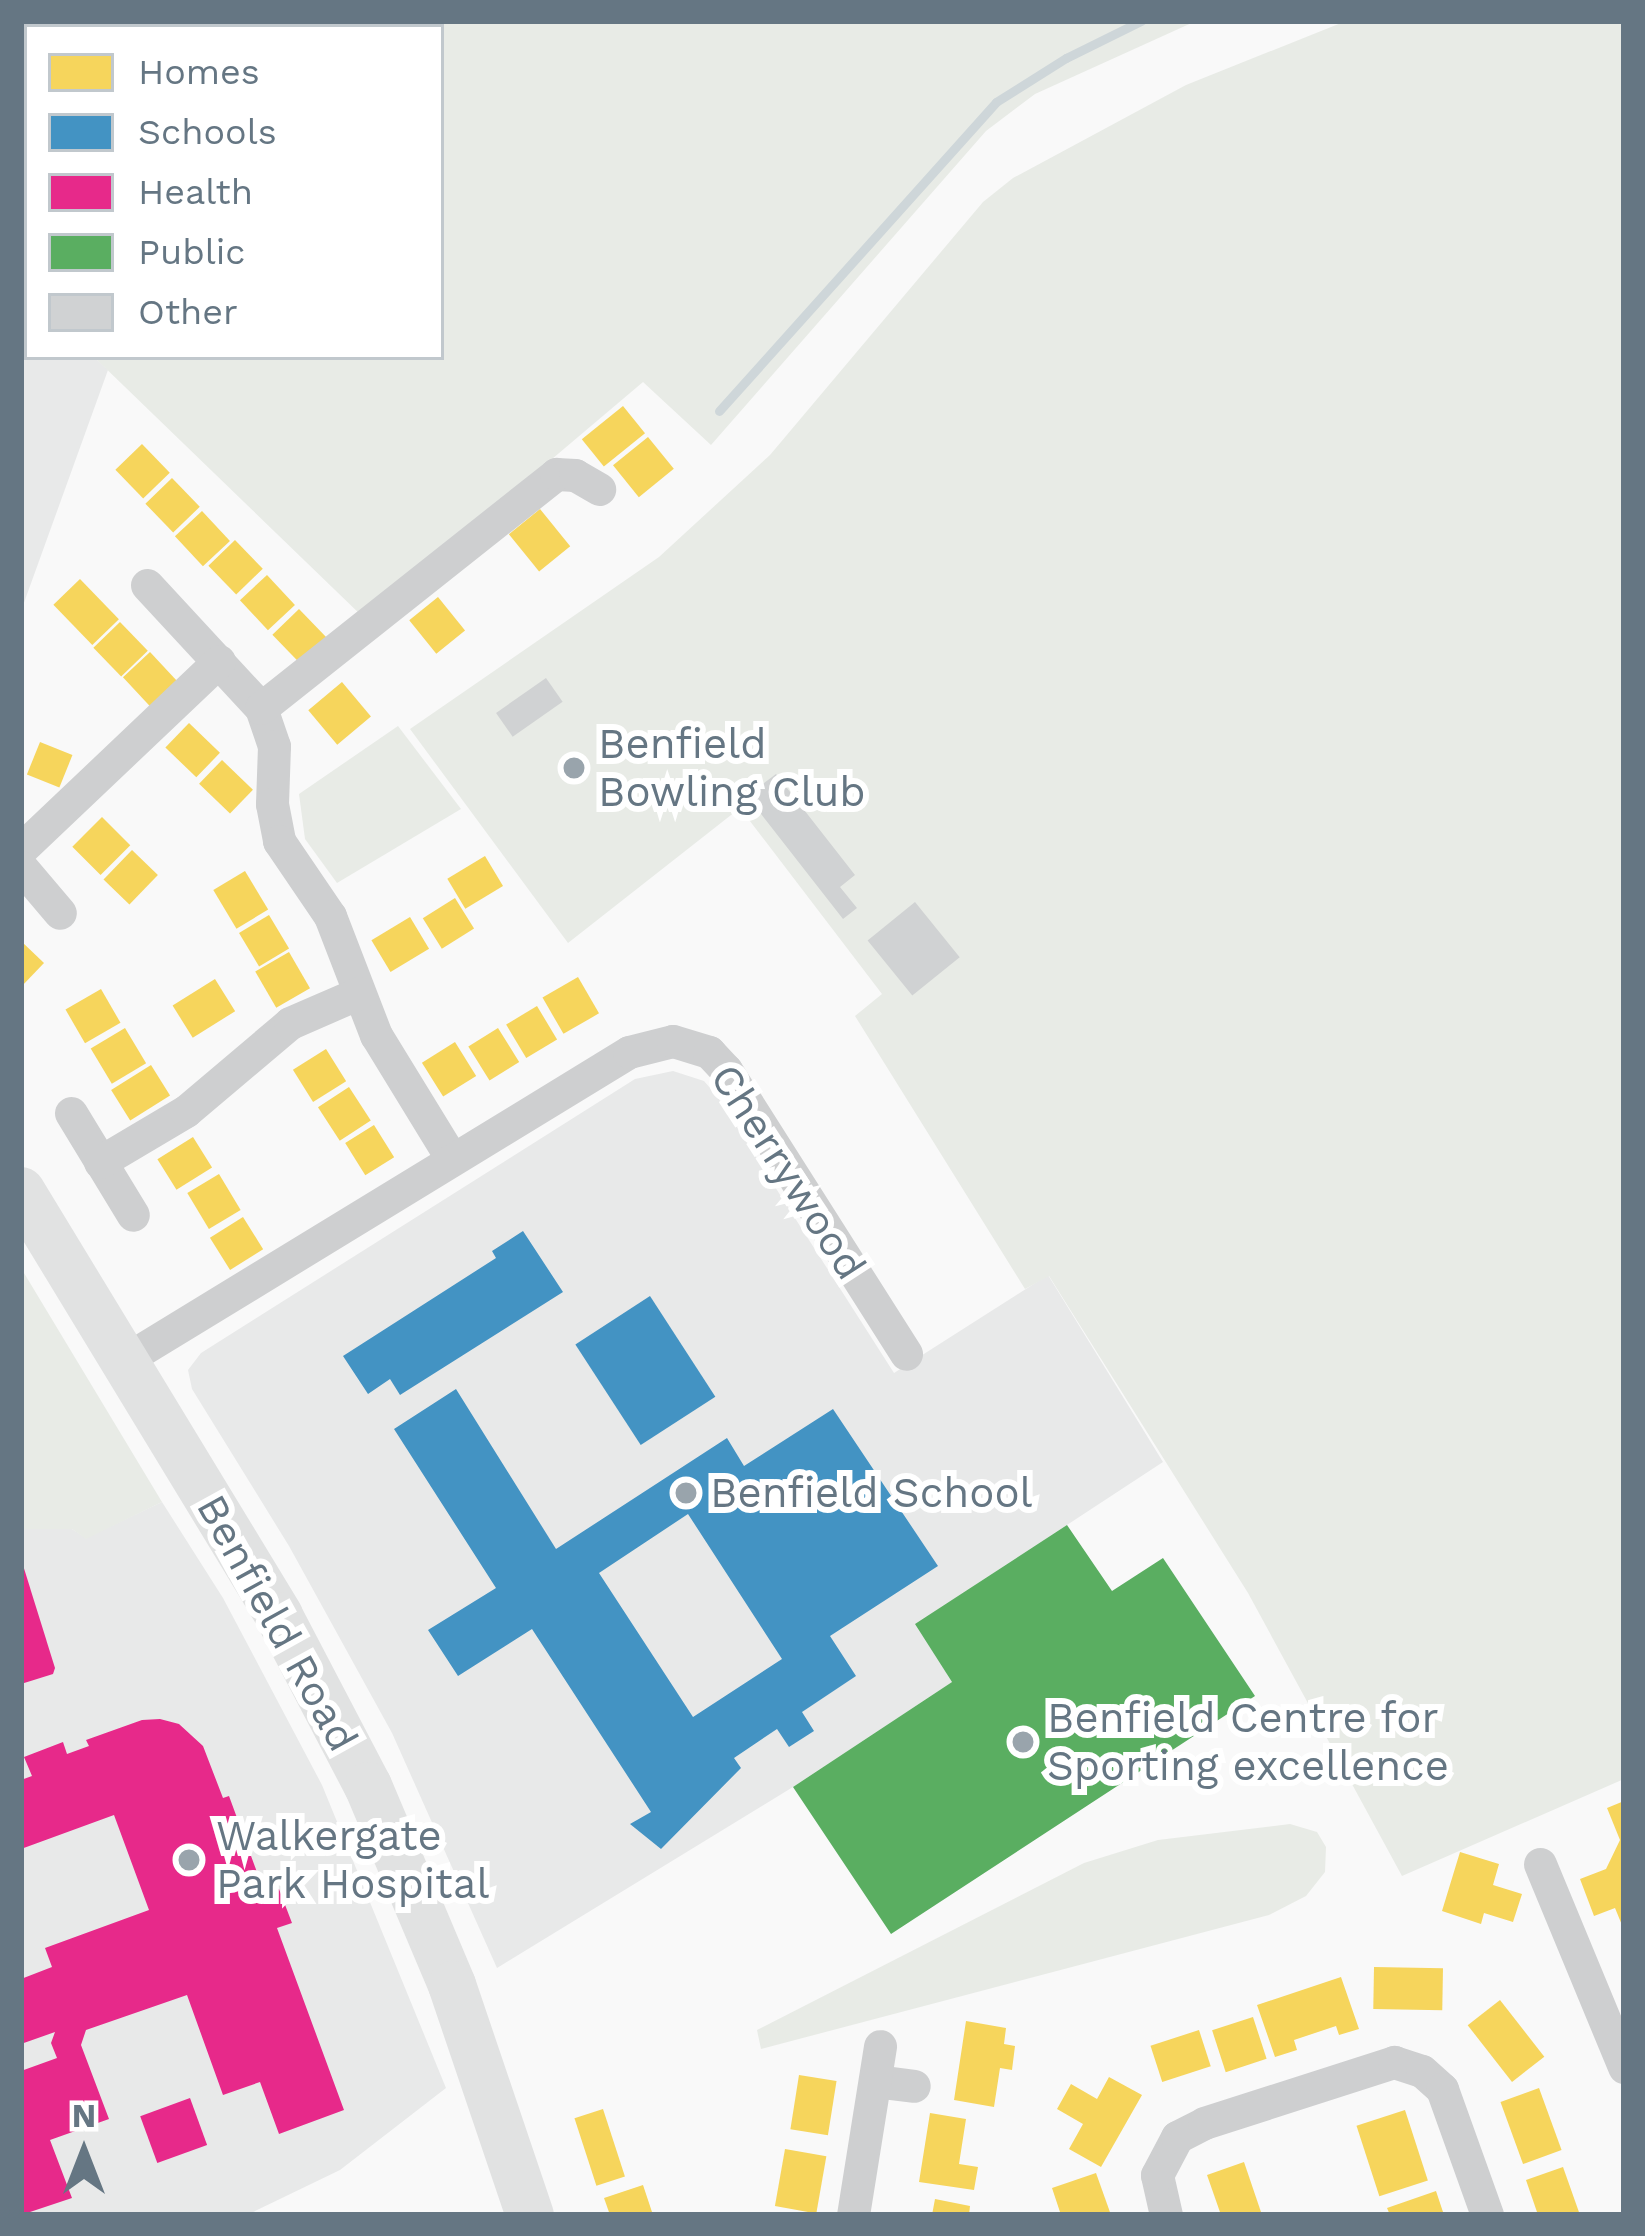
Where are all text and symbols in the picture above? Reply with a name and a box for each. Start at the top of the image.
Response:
legend [24,24,444,360]
text: Homes [138,51,260,93]
text: Schools [138,111,277,153]
text: Health [138,171,253,213]
text: Public [138,231,246,273]
text: Other [138,291,238,333]
place label: Benfield Bowling Club [598,719,866,818]
marker: Benfield Bowling Club [561,755,587,781]
street label: Cherrywood [700,1055,876,1289]
place label: Benfield School [710,1468,1032,1518]
marker: Benfield School [673,1480,699,1506]
street label: Benfield Road [186,1486,368,1760]
place label: Benfield Centre for Sporting excellence [1047,1693,1449,1792]
marker: Benfield Centre for Sporting excellence [1010,1729,1036,1755]
place label: Walkergate Park Hospital [216,1811,490,1910]
marker: Walkergate Park Hospital [173,1844,205,1876]
north arrow [24,2092,144,2212]
text: N [72,2096,96,2135]

